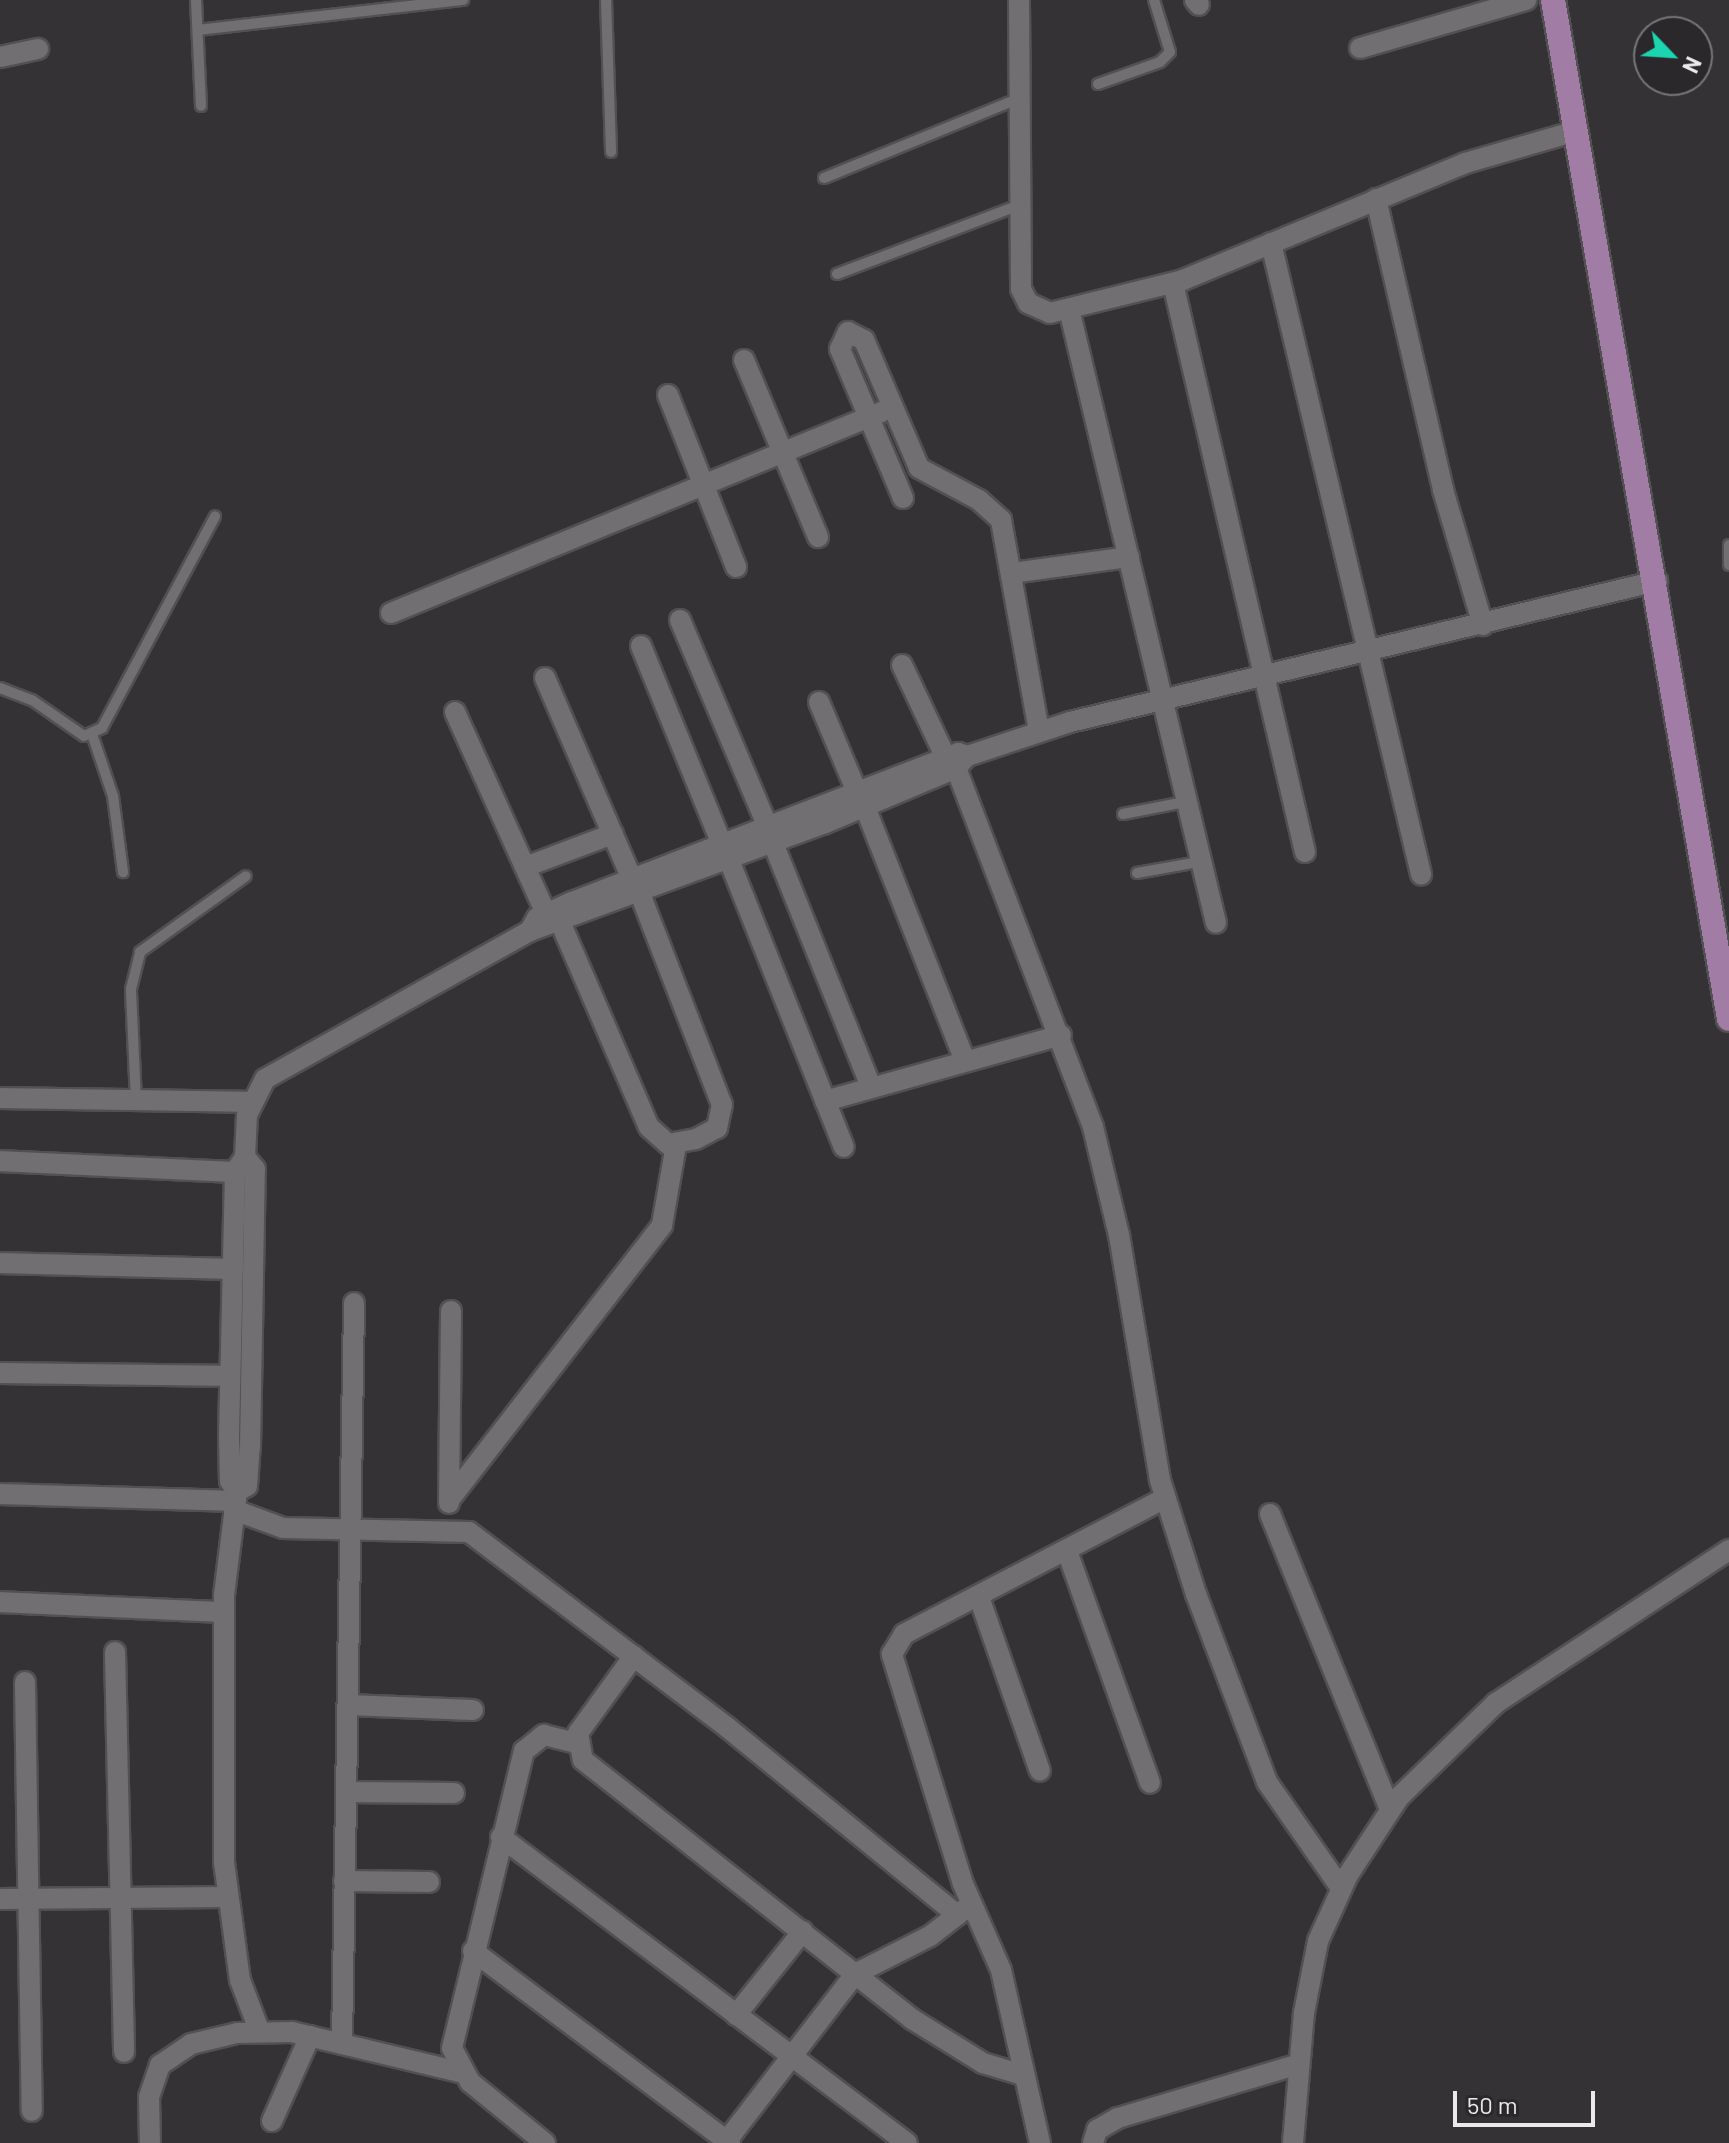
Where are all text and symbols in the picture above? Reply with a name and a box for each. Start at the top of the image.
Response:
north arrow [1633,16,1713,96]
text: N [1678,53,1708,77]
scale bar [1457,2075,1599,2125]
text: 50 m [1467,2090,1518,2119]

